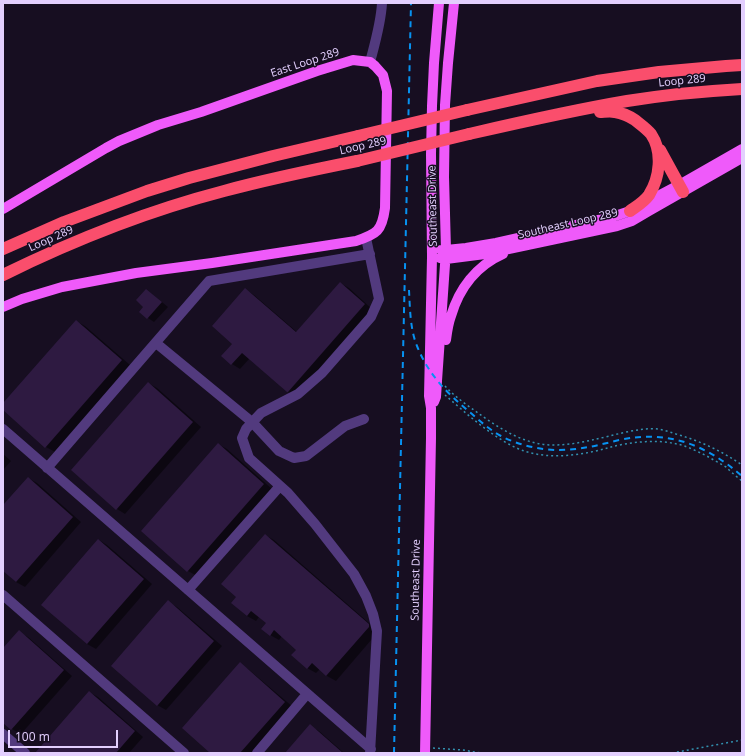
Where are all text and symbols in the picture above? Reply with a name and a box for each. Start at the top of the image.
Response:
street label: East Loop 289 [269,46,341,80]
street label: Loop 289 [658,72,706,90]
street label: Loop 289 [338,134,388,158]
street label: Southeast Drive [426,165,440,247]
street label: Southeast Loop 289 [517,206,619,242]
street label: Loop 289 [27,223,75,255]
street label: Southeast Drive [409,539,423,621]
scale bar [10,722,120,748]
text: 100 m [15,728,50,745]

